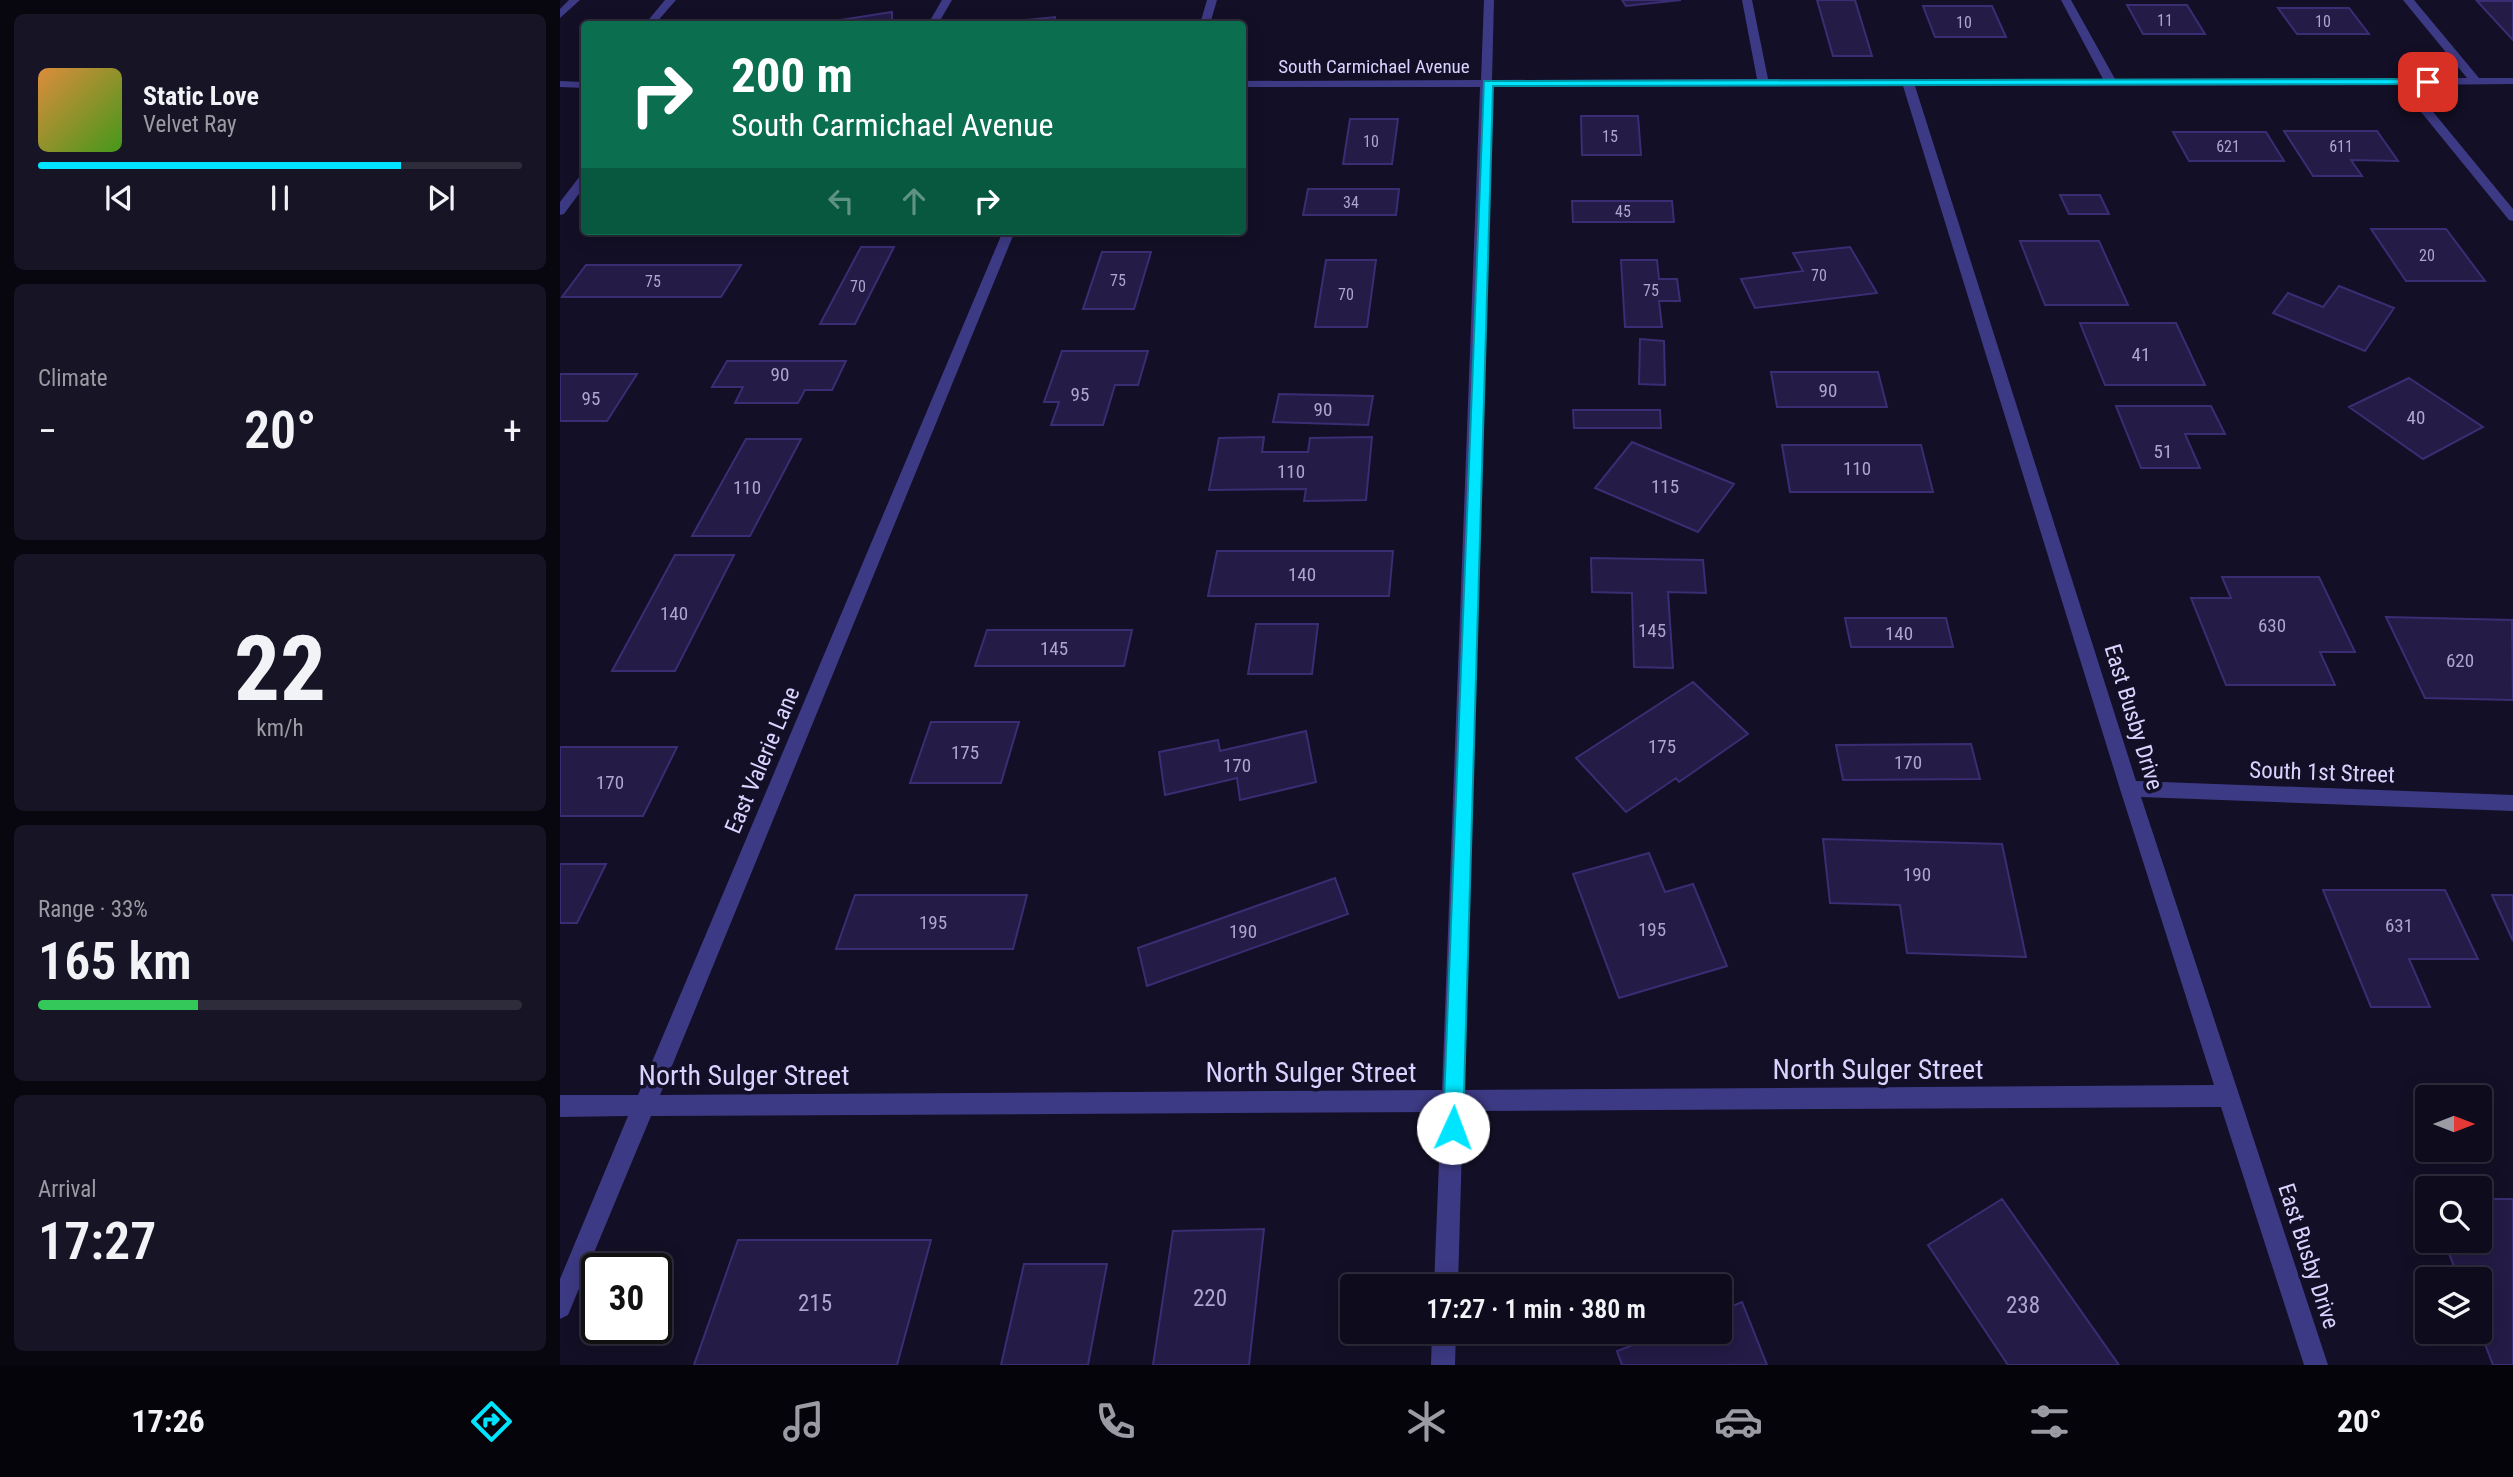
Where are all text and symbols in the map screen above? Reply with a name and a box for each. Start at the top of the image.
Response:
house number: 11 [2157,11,2173,30]
house number: 10 [2315,12,2331,31]
house number: 10 [1956,13,1972,32]
text: 200 m [731,47,853,104]
icon: right [616,49,707,140]
pin [2398,52,2458,112]
street label: South Carmichael Avenue [1278,55,1470,78]
icon: arrive [2409,63,2447,101]
text: Static Love [143,81,259,111]
text: South Carmichael Avenue [731,106,1053,144]
text: Velvet Ray [143,111,237,138]
house number: 15 [1602,127,1618,146]
house number: 10 [1363,132,1379,151]
house number: 621 [2216,137,2240,156]
house number: 611 [2329,137,2353,156]
icon: previous [100,179,138,217]
icon: pause [261,179,299,217]
icon: next [422,179,460,217]
icon: left [822,182,860,220]
icon: ahead [895,182,933,220]
icon: right [968,182,1006,220]
house number: 34 [1343,193,1359,212]
house number: 45 [1615,202,1631,221]
house number: 20 [2419,246,2435,265]
house number: 70 [1811,266,1827,285]
house number: 75 [1110,271,1126,290]
house number: 75 [645,272,661,291]
house number: 70 [850,277,866,296]
house number: 75 [1643,281,1659,300]
house number: 70 [1338,285,1354,304]
house number: 41 [2132,343,2150,366]
house number: 90 [771,363,789,386]
text: Climate [38,365,108,392]
house number: 90 [1819,379,1837,402]
house number: 95 [1071,383,1089,406]
house number: 95 [582,387,600,410]
house number: 90 [1314,398,1332,421]
text: 20° [244,400,316,461]
house number: 40 [2407,406,2425,429]
text: − [38,409,57,453]
text: + [503,409,522,453]
house number: 51 [2154,440,2172,463]
house number: 110 [1843,457,1871,480]
house number: 110 [1277,460,1305,483]
house number: 115 [1651,475,1679,498]
house number: 110 [733,476,761,499]
house number: 140 [1288,563,1316,586]
house number: 140 [660,602,688,625]
house number: 630 [2258,614,2286,637]
text: 22 [234,616,326,722]
house number: 145 [1638,619,1666,642]
house number: 140 [1885,622,1913,645]
house number: 145 [1040,637,1068,660]
street label: East Busby Drive [2099,641,2169,793]
house number: 620 [2446,649,2474,672]
street label: East Valerie Lane [719,683,806,838]
text: km/h [256,715,304,742]
house number: 175 [1648,735,1676,758]
house number: 175 [951,741,979,764]
house number: 170 [1894,751,1922,774]
house number: 170 [1223,754,1251,777]
street label: South 1st Street [2249,756,2395,789]
house number: 170 [596,771,624,794]
house number: 190 [1903,863,1931,886]
text: Range · 33% [38,896,148,923]
house number: 195 [919,911,947,934]
house number: 631 [2385,914,2413,937]
house number: 195 [1638,918,1666,941]
house number: 190 [1229,920,1257,943]
text: 165 km [38,931,192,992]
street label: North Sulger Street [1773,1053,1983,1086]
street label: North Sulger Street [1206,1056,1416,1089]
street label: North Sulger Street [639,1059,849,1092]
north arrow [2415,1085,2492,1162]
map controls [2415,1085,2492,1344]
position arrow [1416,1091,1490,1165]
text: Arrival [38,1176,97,1203]
button: search [2415,1176,2492,1253]
street label: East Busby Drive [2272,1180,2345,1332]
text: 17:27 [38,1211,156,1272]
speed limit sign: 30 [581,1253,672,1344]
button: layers [2415,1267,2492,1344]
house number: 220 [1193,1285,1227,1312]
house number: 215 [798,1290,832,1317]
house number: 238 [2006,1292,2040,1319]
text: 17:27 · 1 min · 380 m [1426,1294,1646,1324]
icon: directions [467,1397,516,1446]
icon: music [779,1397,828,1446]
icon: phone [1091,1397,1140,1446]
icon: climate [1402,1397,1451,1446]
icon: car [1714,1397,1763,1446]
icon: filters [2025,1397,2074,1446]
text: 17:26 [131,1402,205,1440]
text: 20° [2337,1402,2382,1440]

